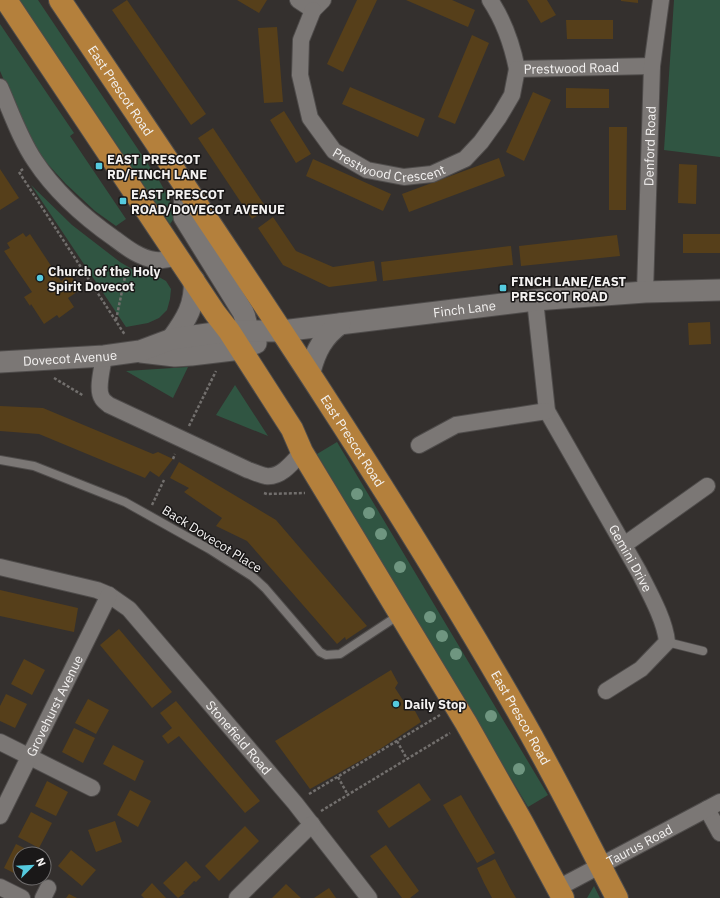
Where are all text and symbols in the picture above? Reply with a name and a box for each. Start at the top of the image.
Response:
street label: East Prescot Road [84,42,157,139]
street label: Prestwood Road [524,58,619,77]
street label: Denford Road [640,106,659,186]
street label: Prestwood Crescent [330,144,448,186]
place label: EAST PRESCOT RD/FINCH LANE [107,151,207,183]
marker: EAST PRESCOT RD/FINCH LANE [94,161,104,171]
place label: EAST PRESCOT ROAD/DOVECOT AVENUE [131,186,285,218]
marker: EAST PRESCOT ROAD/DOVECOT AVENUE [118,196,128,206]
place label: Church of the Holy Spirit Dovecot [48,263,160,295]
marker: Church of the Holy Spirit Dovecot [35,273,45,283]
place label: FINCH LANE/EAST PRESCOT ROAD [511,273,626,305]
marker: FINCH LANE/EAST PRESCOT ROAD [498,283,508,293]
street label: Finch Lane [432,296,497,321]
street label: Dovecot Avenue [22,346,118,369]
street label: East Prescot Road [317,392,388,490]
street label: Back Dovecot Place [159,501,265,577]
street label: Gemini Drive [605,521,656,595]
street label: Grovehurst Avenue [22,652,87,759]
street label: East Prescot Road [487,667,554,768]
place label: Daily Stop [404,696,466,713]
street label: Stonefield Road [202,697,275,778]
marker: Daily Stop [391,699,401,709]
street label: Taurus Road [603,820,675,869]
north arrow [12,846,52,886]
text: N [33,855,49,868]

